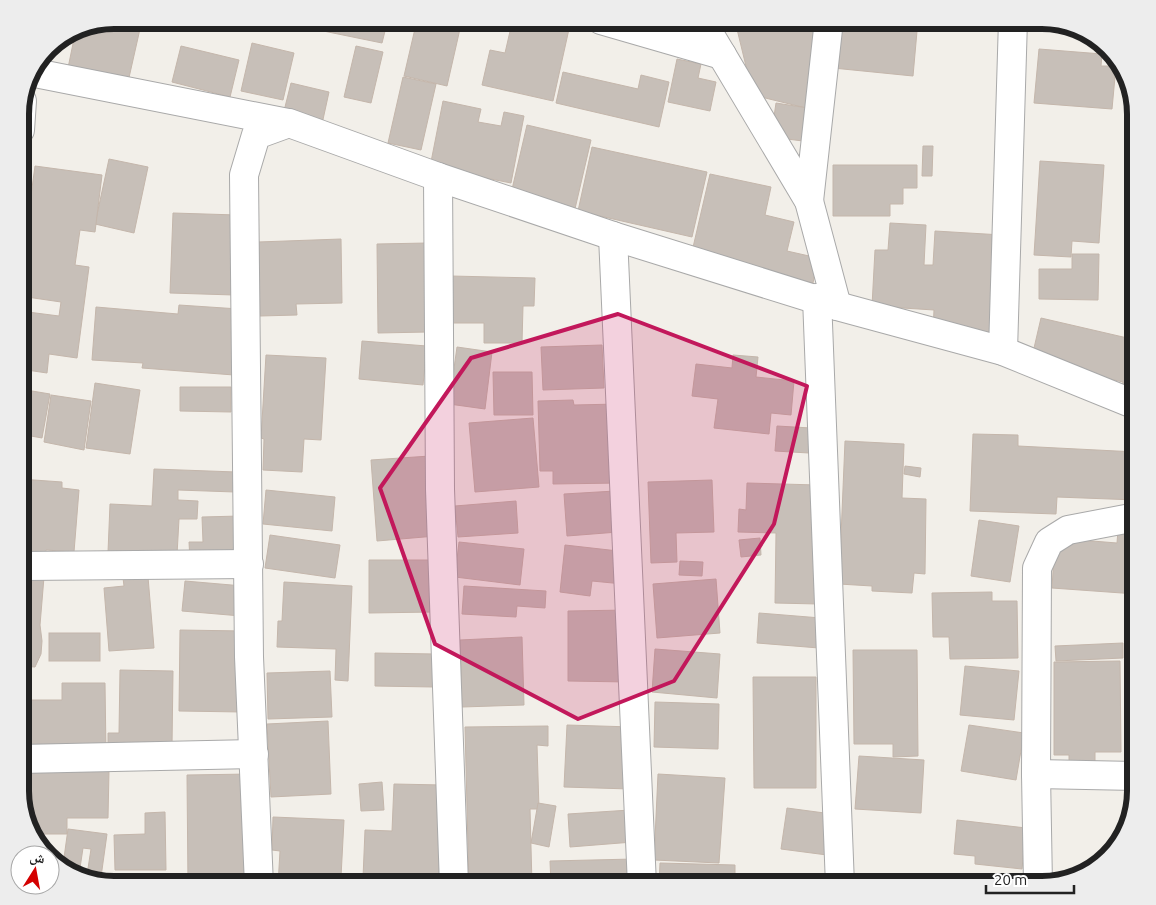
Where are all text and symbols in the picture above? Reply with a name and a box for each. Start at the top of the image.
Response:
north arrow [10,845,60,895]
text: ش [28,848,46,868]
scale bar [986,862,1074,894]
text: 20 m [994,871,1027,888]

